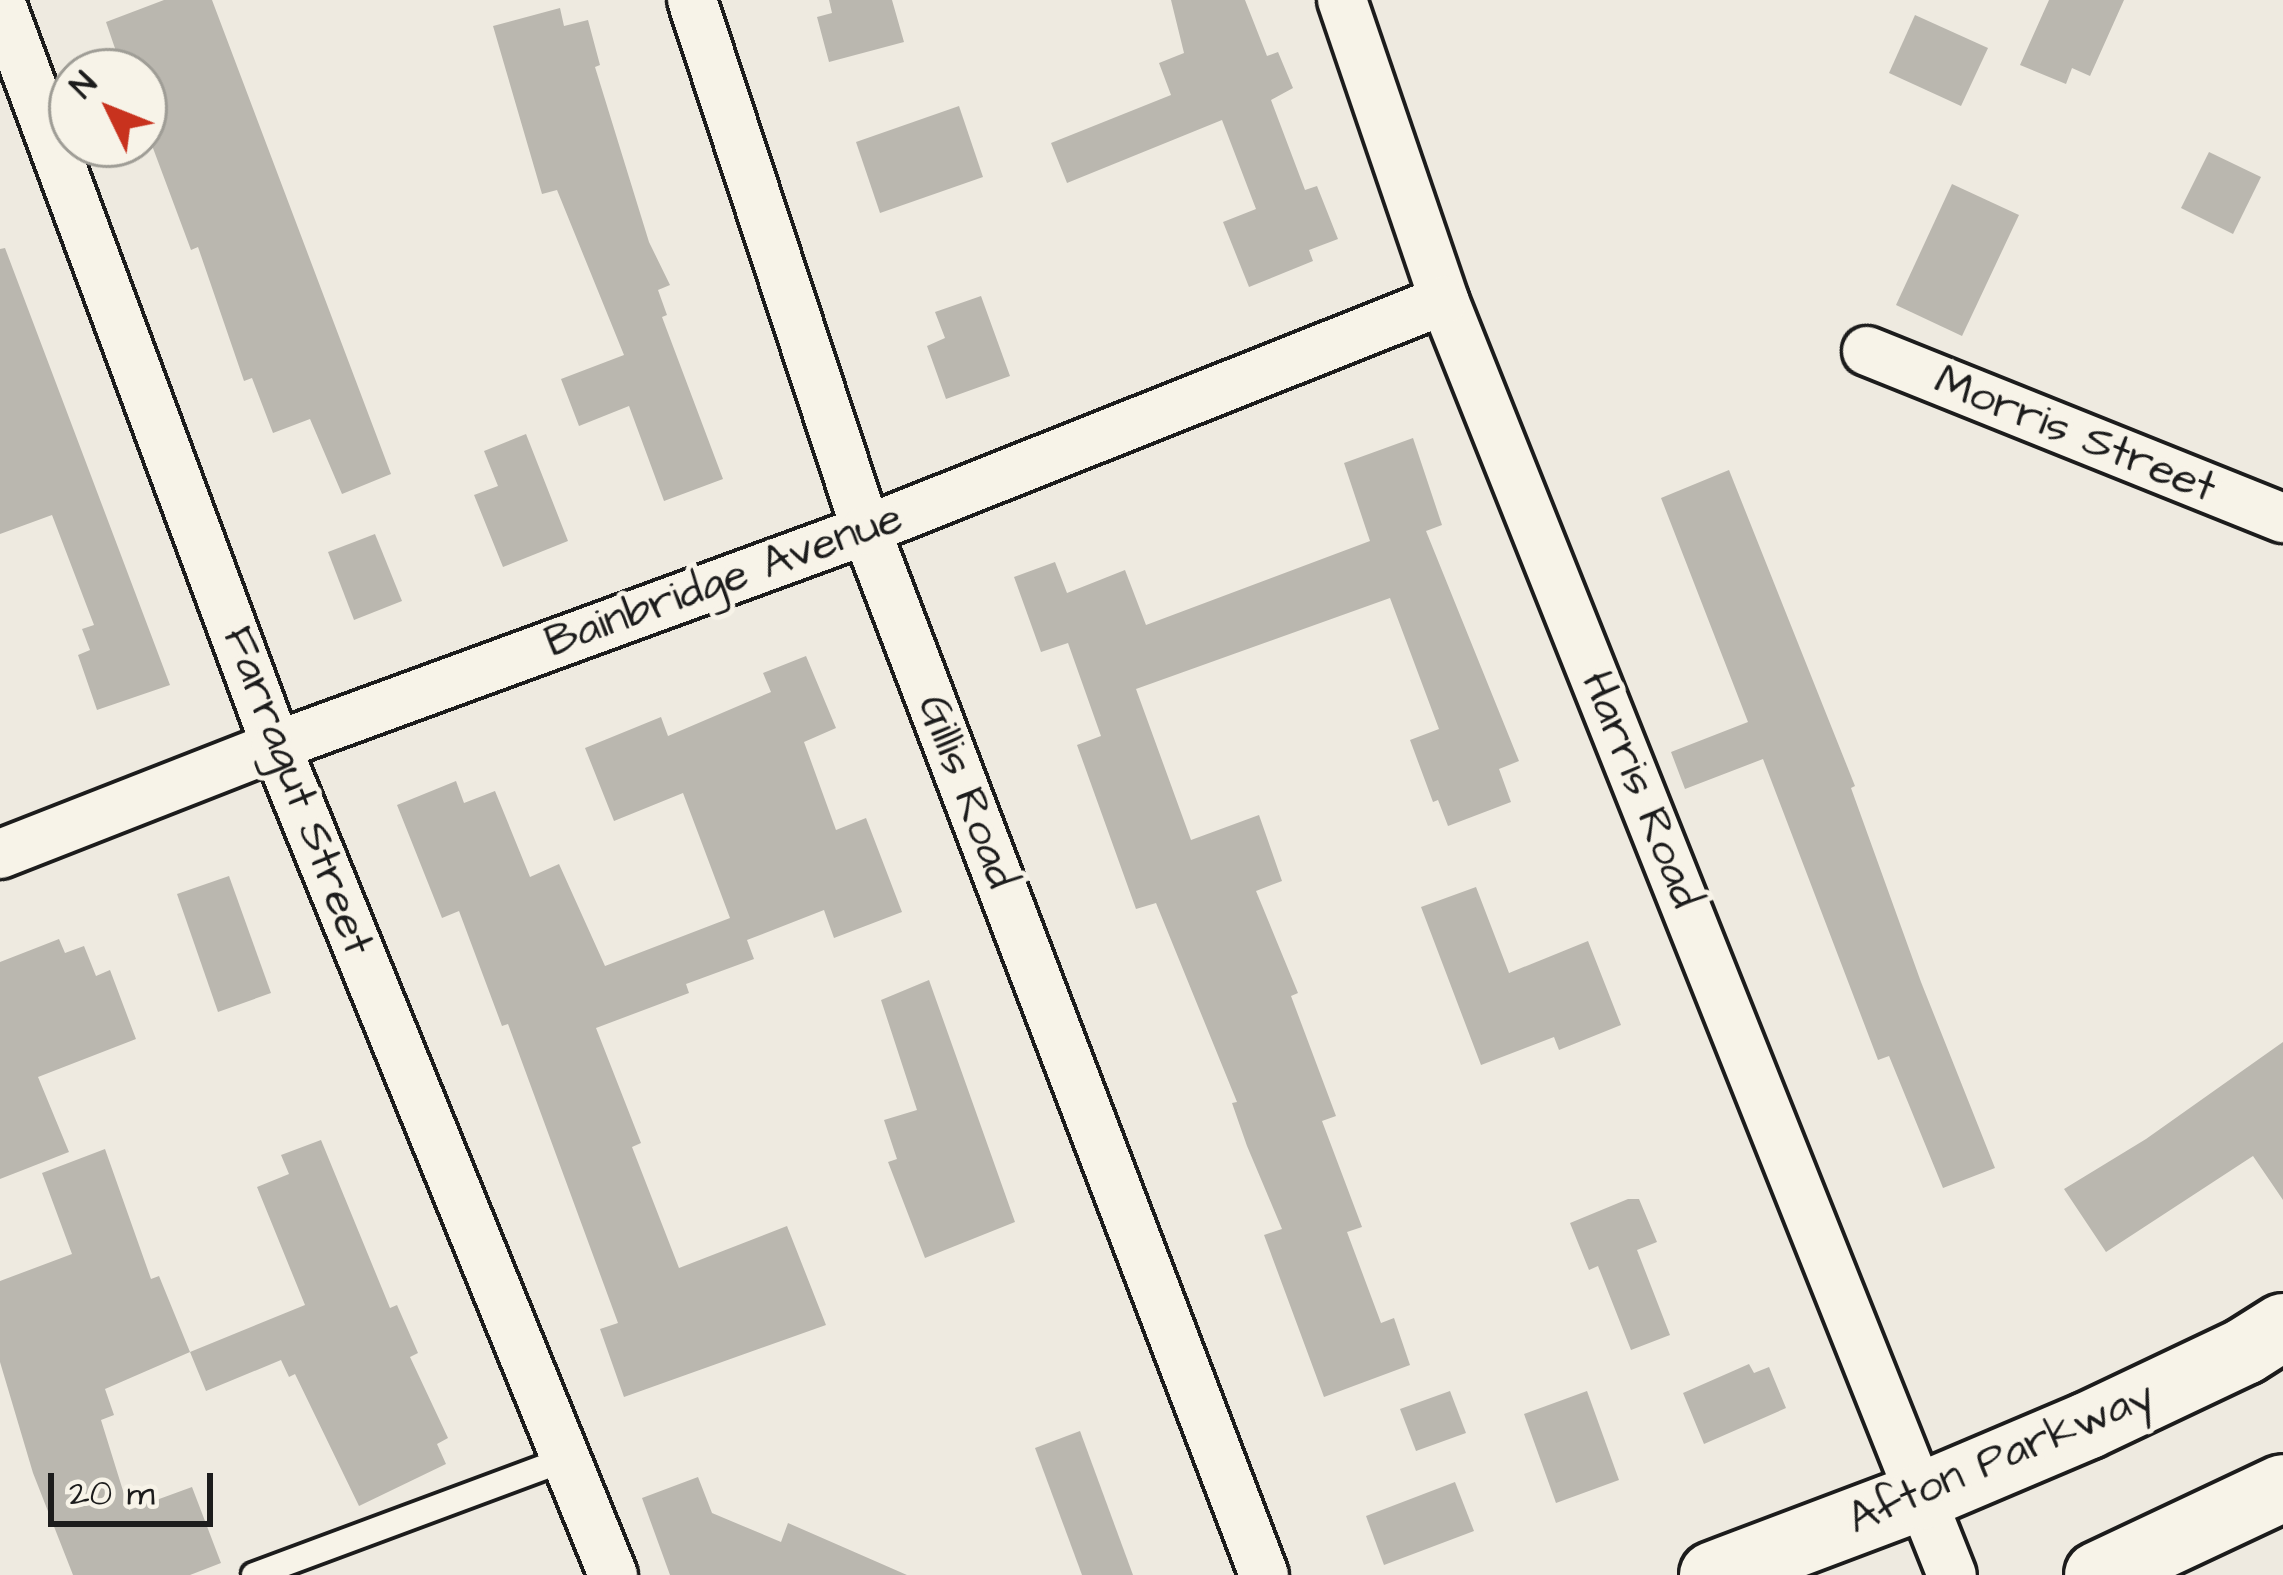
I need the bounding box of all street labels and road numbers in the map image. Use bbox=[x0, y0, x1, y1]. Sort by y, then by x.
street label: Morris Street bbox=[1927, 354, 2223, 516]
street label: Bainbridge Avenue bbox=[538, 491, 910, 671]
street label: Farragut Street bbox=[209, 619, 385, 963]
street label: Harris Road bbox=[1568, 664, 1712, 916]
street label: Gillis Road bbox=[904, 688, 1028, 896]
street label: Afton Parkway bbox=[1840, 1369, 2162, 1547]

